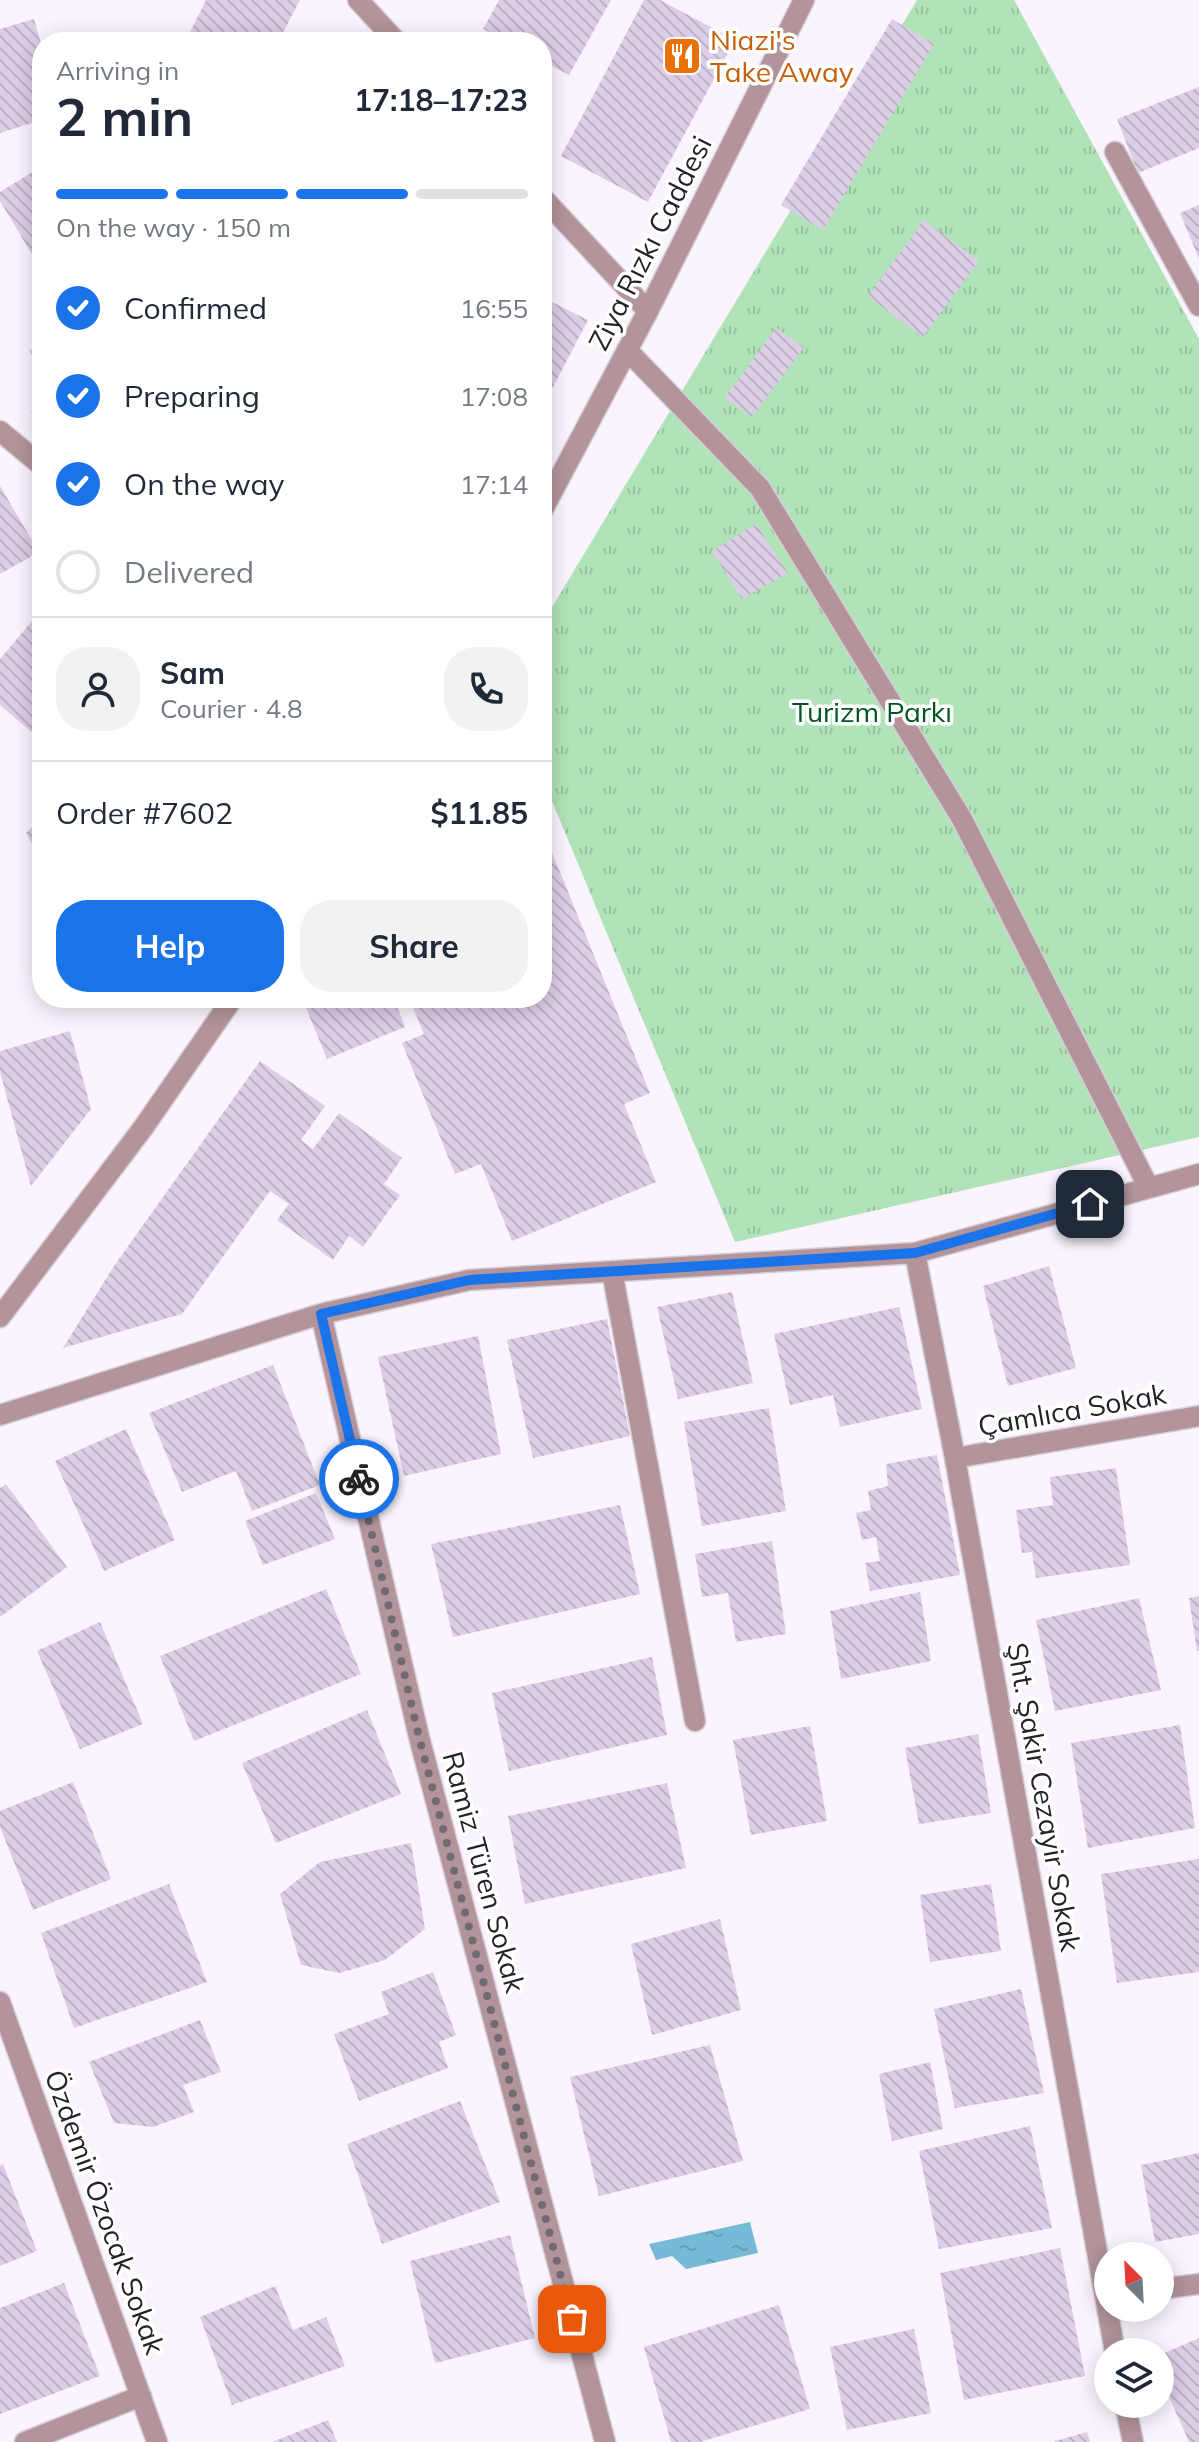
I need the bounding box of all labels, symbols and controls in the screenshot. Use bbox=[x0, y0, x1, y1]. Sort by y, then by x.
place label: Niazi's Take Away bbox=[710, 22, 854, 89]
restaurant icon: Niazi's Take Away bbox=[661, 35, 703, 77]
text: Arriving in bbox=[56, 54, 179, 87]
text: 17:18–17:23 bbox=[354, 81, 528, 119]
text: 2 min bbox=[56, 84, 193, 149]
street label: Ziya Rızkı Caddesi bbox=[580, 130, 719, 356]
text: On the way · 150 m bbox=[56, 211, 291, 244]
icon: check bbox=[56, 286, 100, 330]
text: Confirmed bbox=[124, 289, 267, 327]
text: 16:55 bbox=[460, 292, 528, 325]
icon: check bbox=[56, 374, 100, 418]
text: Preparing bbox=[124, 377, 260, 415]
text: 17:08 bbox=[460, 380, 528, 413]
icon: check bbox=[56, 462, 100, 506]
text: On the way bbox=[124, 465, 284, 503]
text: 17:14 bbox=[460, 468, 528, 501]
text: Delivered bbox=[124, 553, 254, 591]
button: person bbox=[56, 647, 140, 731]
button: phone bbox=[444, 647, 528, 731]
text: Sam bbox=[160, 654, 225, 692]
text: Courier · 4.8 bbox=[160, 692, 303, 725]
park label: Turizm Parkı bbox=[792, 694, 952, 729]
text: Order #7602 bbox=[56, 794, 233, 832]
text: $11.85 bbox=[431, 794, 528, 832]
button: Help bbox=[56, 900, 284, 992]
button: Share bbox=[300, 900, 528, 992]
pin bbox=[1056, 1170, 1124, 1238]
icon: home bbox=[1068, 1182, 1112, 1226]
street label: Çamlıca Sokak bbox=[975, 1376, 1169, 1443]
courier bbox=[319, 1439, 399, 1519]
icon: bike bbox=[337, 1457, 381, 1501]
street label: Şht. Şakir Cezayir Sokak bbox=[1000, 1640, 1089, 1955]
street label: Ramiz Türen Sokak bbox=[435, 1748, 534, 1997]
street label: Özdemir Özocak Sokak bbox=[38, 2065, 173, 2359]
north arrow bbox=[1094, 2242, 1174, 2322]
map controls bbox=[1094, 2242, 1174, 2418]
pin bbox=[538, 2285, 606, 2353]
icon: bag bbox=[550, 2297, 594, 2341]
button: layers bbox=[1094, 2338, 1174, 2418]

